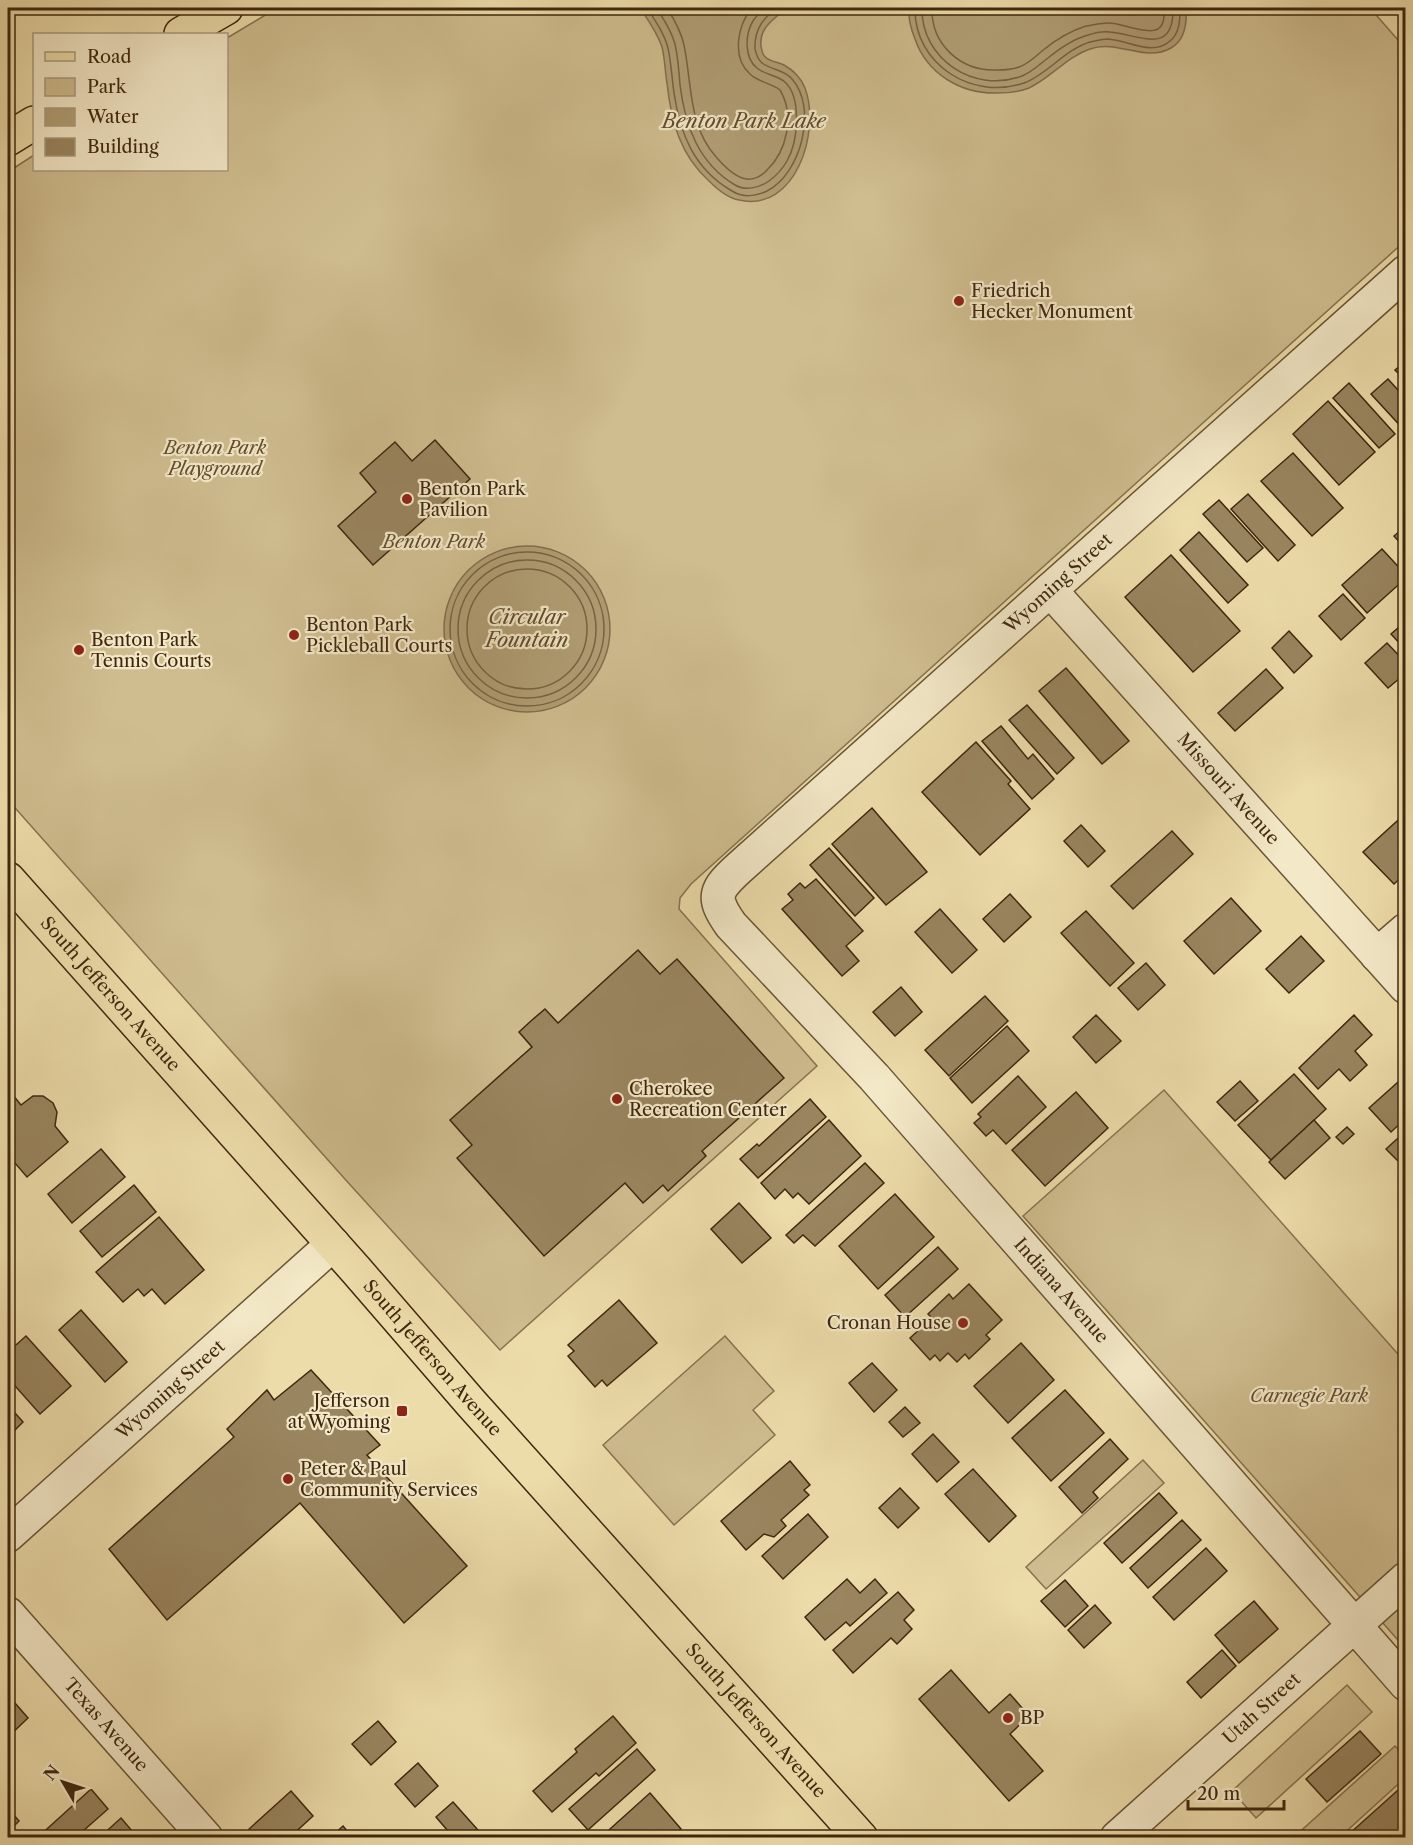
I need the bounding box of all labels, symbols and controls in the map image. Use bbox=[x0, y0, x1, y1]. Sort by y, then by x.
legend bbox=[33, 33, 228, 171]
text: Road bbox=[87, 46, 132, 68]
text: Park bbox=[87, 76, 128, 98]
text: Water bbox=[86, 106, 139, 128]
water label: Benton Park Lake bbox=[660, 109, 827, 133]
text: Building bbox=[87, 136, 159, 158]
place label: Friedrich Hecker Monument bbox=[971, 280, 1134, 323]
marker: Friedrich Hecker Monument bbox=[952, 294, 966, 308]
park label: Benton Park Playground bbox=[162, 437, 267, 480]
place label: Benton Park Pavilion bbox=[419, 478, 527, 521]
marker: Benton Park Pavilion bbox=[400, 492, 414, 506]
street label: Wyoming Street bbox=[999, 528, 1117, 638]
park label: Benton Park bbox=[381, 531, 486, 553]
water label: Circular Fountain bbox=[484, 605, 568, 652]
place label: Benton Park Pickleball Courts bbox=[306, 614, 452, 657]
marker: Benton Park Pickleball Courts bbox=[287, 628, 301, 642]
place label: Benton Park Tennis Courts bbox=[91, 629, 211, 672]
marker: Benton Park Tennis Courts bbox=[72, 643, 86, 657]
street label: Missouri Avenue bbox=[1172, 728, 1284, 849]
street label: South Jefferson Avenue bbox=[36, 912, 185, 1076]
place label: Cherokee Recreation Center bbox=[629, 1078, 787, 1121]
marker: Cherokee Recreation Center bbox=[610, 1092, 624, 1106]
street label: Indiana Avenue bbox=[1009, 1233, 1113, 1348]
street label: South Jefferson Avenue bbox=[359, 1275, 506, 1441]
place label: Cronan House bbox=[827, 1312, 951, 1334]
marker: Cronan House bbox=[956, 1316, 970, 1330]
street label: Wyoming Street bbox=[111, 1335, 230, 1445]
park label: Carnegie Park bbox=[1250, 1385, 1369, 1407]
place label: Jefferson at Wyoming bbox=[288, 1390, 391, 1433]
marker: Jefferson at Wyoming bbox=[395, 1404, 409, 1418]
place label: Peter & Paul Community Services bbox=[300, 1458, 478, 1501]
marker: Peter & Paul Community Services bbox=[281, 1472, 295, 1486]
street label: South Jefferson Avenue bbox=[681, 1639, 831, 1802]
street label: Utah Street bbox=[1218, 1668, 1305, 1749]
street label: Texas Avenue bbox=[59, 1674, 153, 1776]
place label: BP bbox=[1020, 1707, 1045, 1729]
marker: BP bbox=[1001, 1711, 1015, 1725]
north arrow bbox=[33, 1752, 93, 1812]
text: N bbox=[39, 1761, 64, 1784]
scale bar bbox=[1188, 1773, 1284, 1811]
text: 20 m bbox=[1197, 1783, 1241, 1805]

